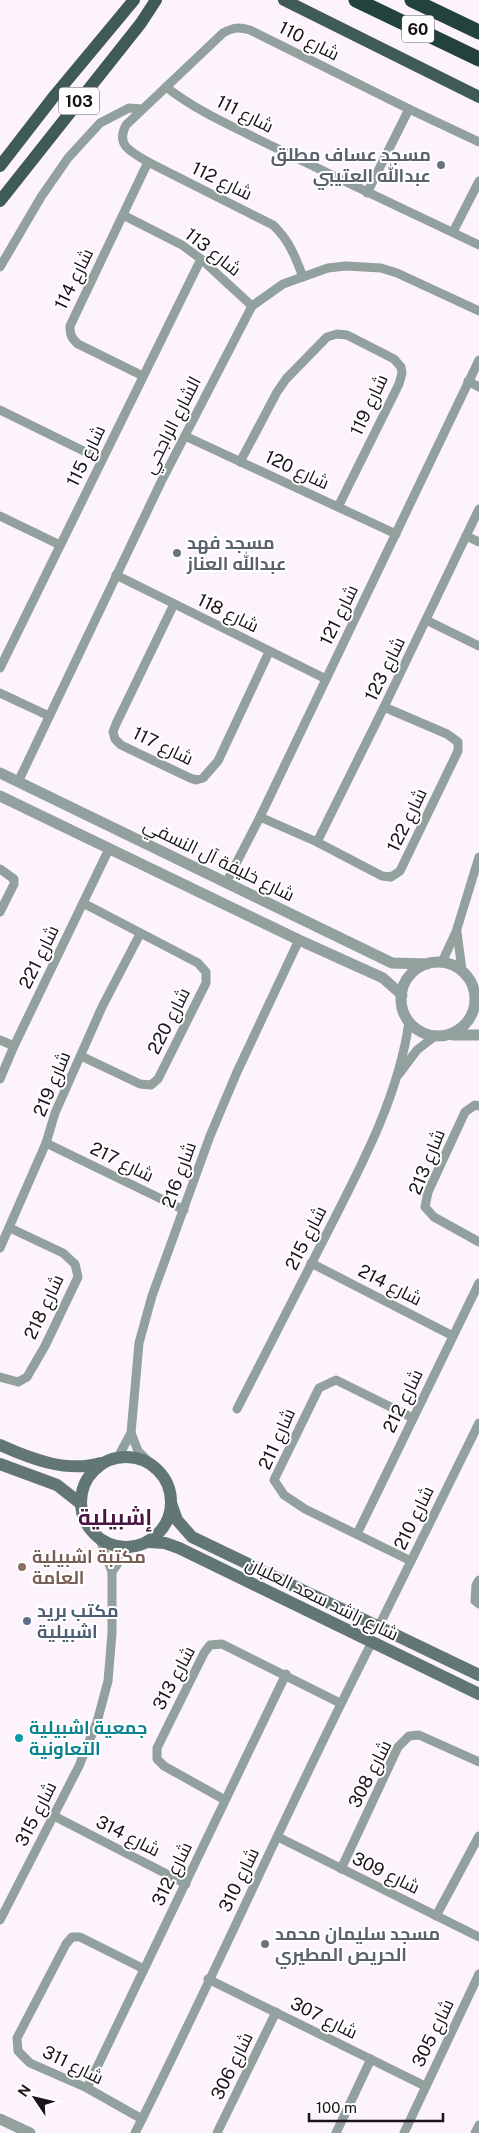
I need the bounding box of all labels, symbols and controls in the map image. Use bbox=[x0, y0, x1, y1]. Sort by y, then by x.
road number: 60 bbox=[402, 15, 434, 42]
street label: شارع 110 bbox=[275, 16, 343, 66]
road number: 103 bbox=[59, 88, 99, 114]
street label: شارع 111 bbox=[212, 90, 277, 139]
place label: مسجد عساف مطلق عبدالله العتيبي bbox=[271, 144, 431, 191]
street label: شارع 112 bbox=[188, 157, 256, 206]
marker: مسجد عساف مطلق عبدالله العتيبي bbox=[435, 159, 447, 171]
street label: شارع 113 bbox=[180, 223, 245, 282]
street label: 114 شارع bbox=[50, 245, 99, 314]
street label: شارع 119 bbox=[345, 371, 394, 440]
street label: الشارع الراجحي bbox=[138, 373, 209, 479]
street label: شارع 115 bbox=[62, 422, 111, 491]
street label: شارع 120 bbox=[261, 446, 333, 495]
place label: مسجد فهد عبدالله العناز bbox=[186, 532, 286, 575]
marker: مسجد فهد عبدالله العناز bbox=[171, 547, 183, 559]
street label: شارع 121 bbox=[315, 581, 364, 649]
street label: شارع 118 bbox=[193, 589, 262, 638]
street label: شارع 123 bbox=[360, 633, 411, 705]
street label: شارع 117 bbox=[129, 722, 197, 771]
street label: شارع 122 bbox=[382, 785, 433, 856]
street label: شارع خليفة آل النسفي bbox=[138, 814, 298, 909]
street label: شارع 221 bbox=[14, 922, 65, 993]
street label: شارع 220 bbox=[143, 984, 196, 1058]
street label: شارع 219 bbox=[28, 1048, 76, 1120]
street label: شارع 213 bbox=[404, 1126, 451, 1198]
street label: شارع 217 bbox=[86, 1137, 157, 1188]
street label: شارع 216 bbox=[157, 1139, 202, 1211]
street label: شارع 215 bbox=[281, 1202, 332, 1274]
street label: شارع 214 bbox=[354, 1260, 426, 1311]
street label: شارع 218 bbox=[19, 1271, 69, 1343]
street label: شارع 212 bbox=[378, 1366, 429, 1437]
street label: شارع 211 bbox=[254, 1405, 301, 1473]
street label: شارع 210 bbox=[389, 1482, 440, 1554]
district label: إشبيلية bbox=[78, 1504, 152, 1532]
place label: مكتبة اشبيلية العامة bbox=[32, 1546, 146, 1588]
street label: شارع راشد سعد العلبان bbox=[242, 1552, 402, 1646]
marker: مكتبة اشبيلية العامة bbox=[16, 1561, 28, 1573]
place label: مكتب بريد اشبيلية bbox=[37, 1600, 119, 1642]
marker: مكتب بريد اشبيلية bbox=[21, 1615, 33, 1627]
street label: شارع 313 bbox=[148, 1642, 201, 1714]
place label: جمعية اشبيلية التعاونية bbox=[29, 1717, 147, 1760]
marker: جمعية اشبيلية التعاونية bbox=[13, 1732, 25, 1744]
street label: شارع 308 bbox=[344, 1736, 397, 1812]
street label: شارع 315 bbox=[10, 1778, 62, 1850]
street label: شارع 314 bbox=[92, 1810, 164, 1862]
street label: شارع 312 bbox=[147, 1838, 198, 1910]
street label: شارع 310 bbox=[214, 1844, 265, 1916]
street label: شارع 309 bbox=[348, 1847, 423, 1900]
place label: مسجد سليمان محمد الحريص المطيري bbox=[275, 1923, 440, 1969]
marker: مسجد سليمان محمد الحريص المطيري bbox=[259, 1938, 271, 1950]
street label: شارع 307 bbox=[286, 1992, 361, 2045]
street label: شارع 305 bbox=[407, 1995, 460, 2071]
street label: شارع 306 bbox=[206, 2029, 259, 2104]
street label: شارع 311 bbox=[38, 2041, 107, 2090]
north arrow bbox=[10, 2073, 60, 2123]
text: N bbox=[15, 2081, 34, 2100]
scale bar bbox=[309, 2090, 443, 2122]
text: 100 m bbox=[316, 2099, 357, 2116]

